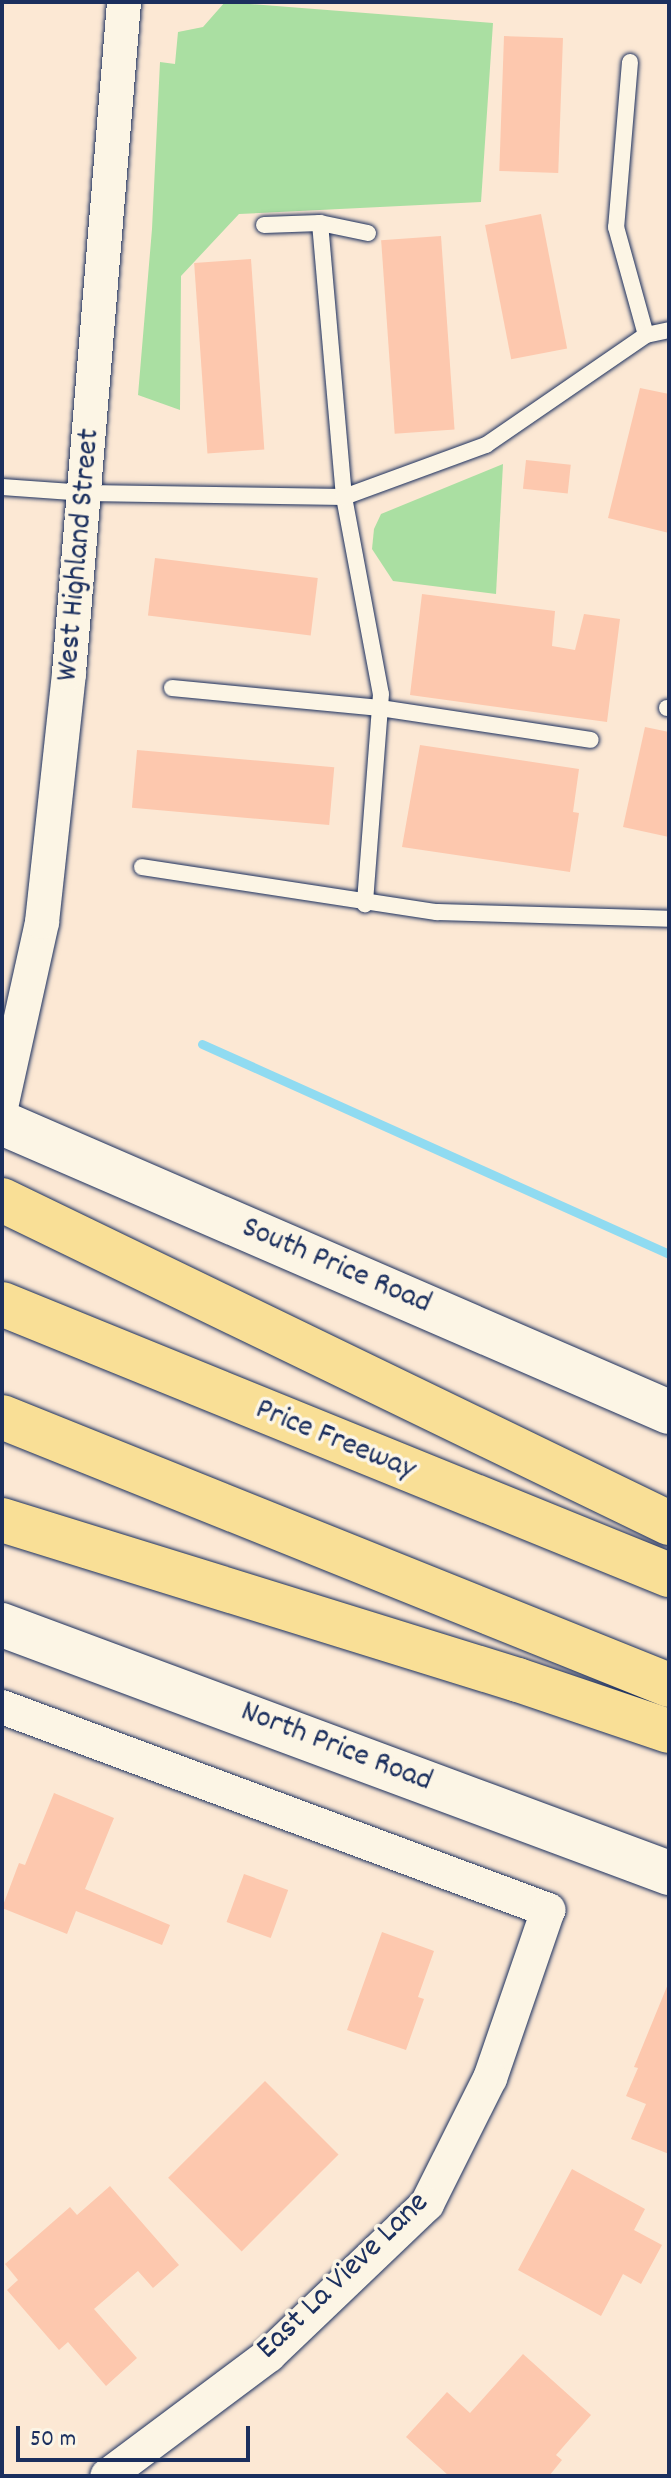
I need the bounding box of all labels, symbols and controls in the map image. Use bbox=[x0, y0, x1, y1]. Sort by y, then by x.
street label: West Highland Street bbox=[50, 427, 110, 683]
street label: South Price Road bbox=[235, 1210, 437, 1324]
street label: Price Freeway bbox=[249, 1391, 421, 1491]
street label: North Price Road bbox=[235, 1694, 437, 1802]
street label: East La Vieve Lane bbox=[250, 2185, 438, 2369]
scale bar bbox=[20, 2410, 254, 2460]
text: 50 m bbox=[30, 2423, 76, 2457]

